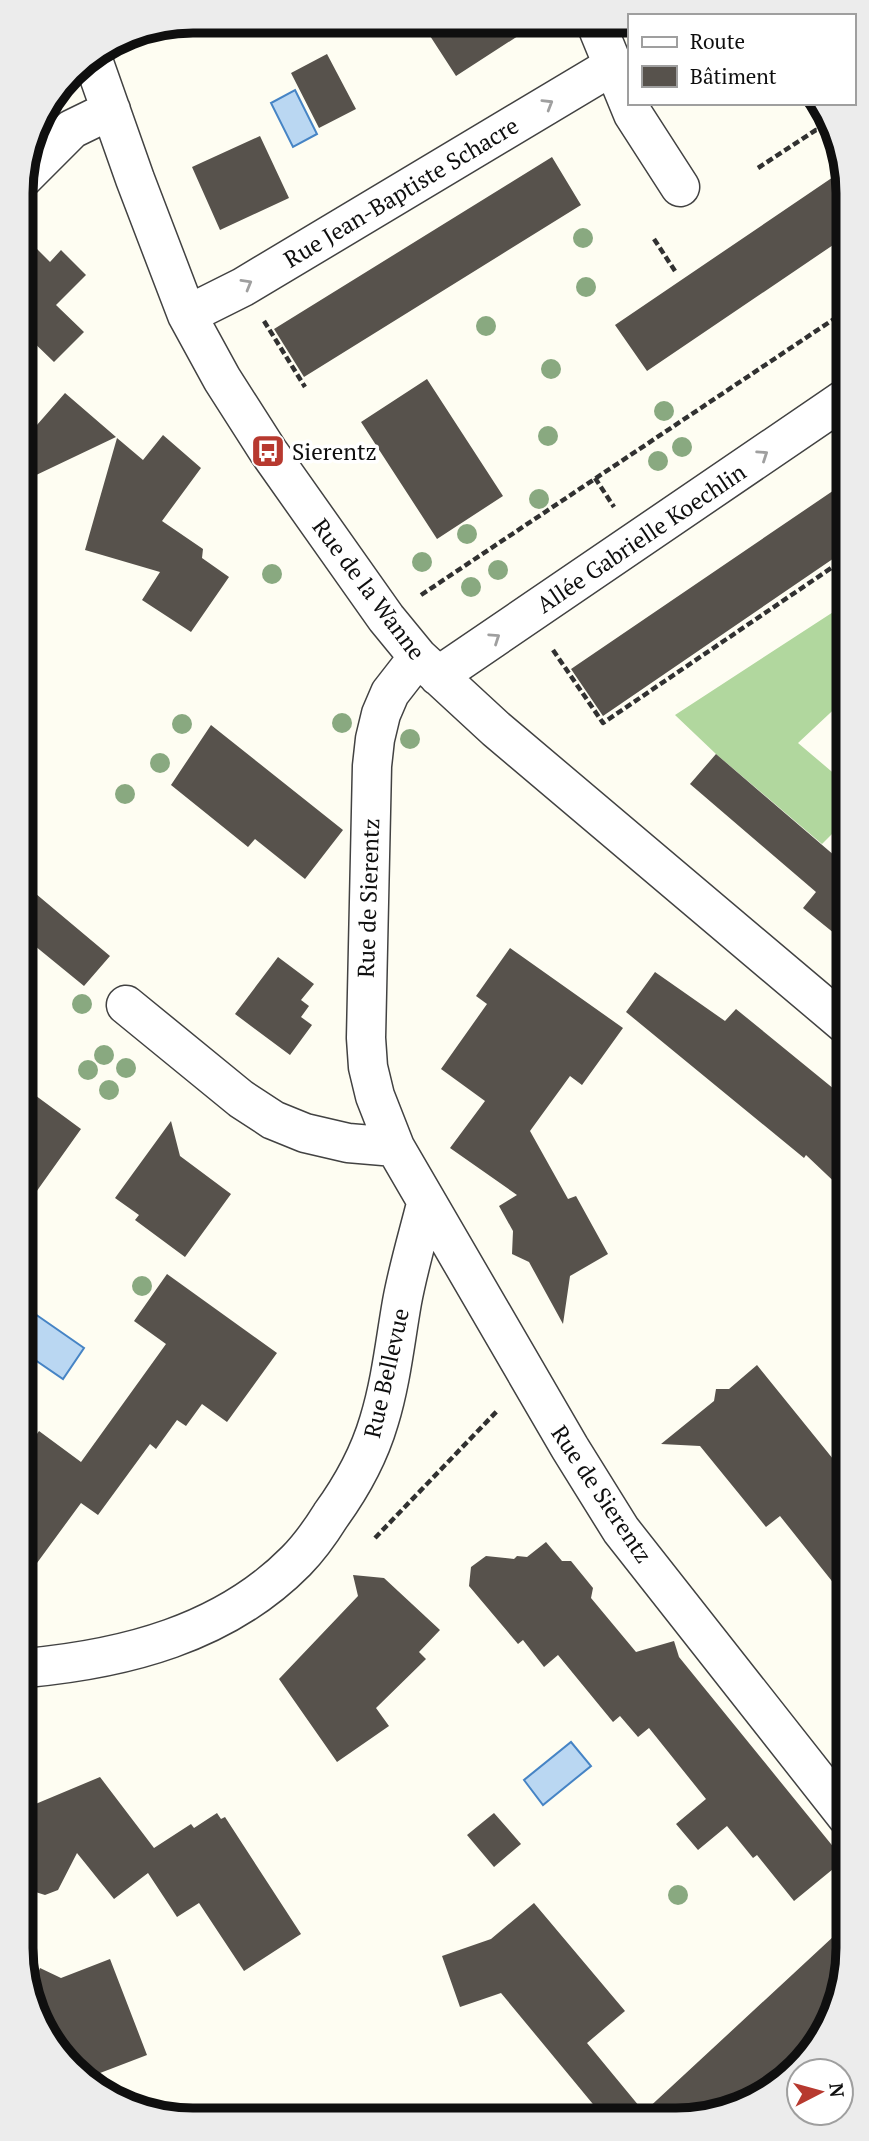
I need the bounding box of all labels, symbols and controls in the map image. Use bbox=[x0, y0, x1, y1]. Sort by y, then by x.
legend bbox=[628, 14, 855, 105]
text: Route bbox=[690, 27, 745, 55]
text: Bâtiment bbox=[690, 62, 777, 90]
one-way arrow bbox=[540, 100, 553, 113]
street label: Rue Jean-Baptiste Schacre bbox=[278, 110, 524, 274]
one-way arrow bbox=[240, 279, 253, 292]
bus stop icon: Sierentz bbox=[249, 432, 287, 470]
place label: Sierentz bbox=[292, 436, 377, 467]
one-way arrow bbox=[755, 450, 768, 463]
street label: Allée Gabrielle Koechlin bbox=[530, 456, 752, 620]
street label: Rue de la Wanne bbox=[306, 512, 432, 666]
one-way arrow bbox=[487, 633, 500, 646]
street label: Rue de Sierentz bbox=[350, 818, 386, 978]
street label: Rue Bellevue bbox=[356, 1305, 416, 1441]
street label: Rue de Sierentz bbox=[545, 1419, 659, 1569]
north arrow bbox=[785, 2057, 855, 2127]
text: N bbox=[824, 2082, 851, 2099]

